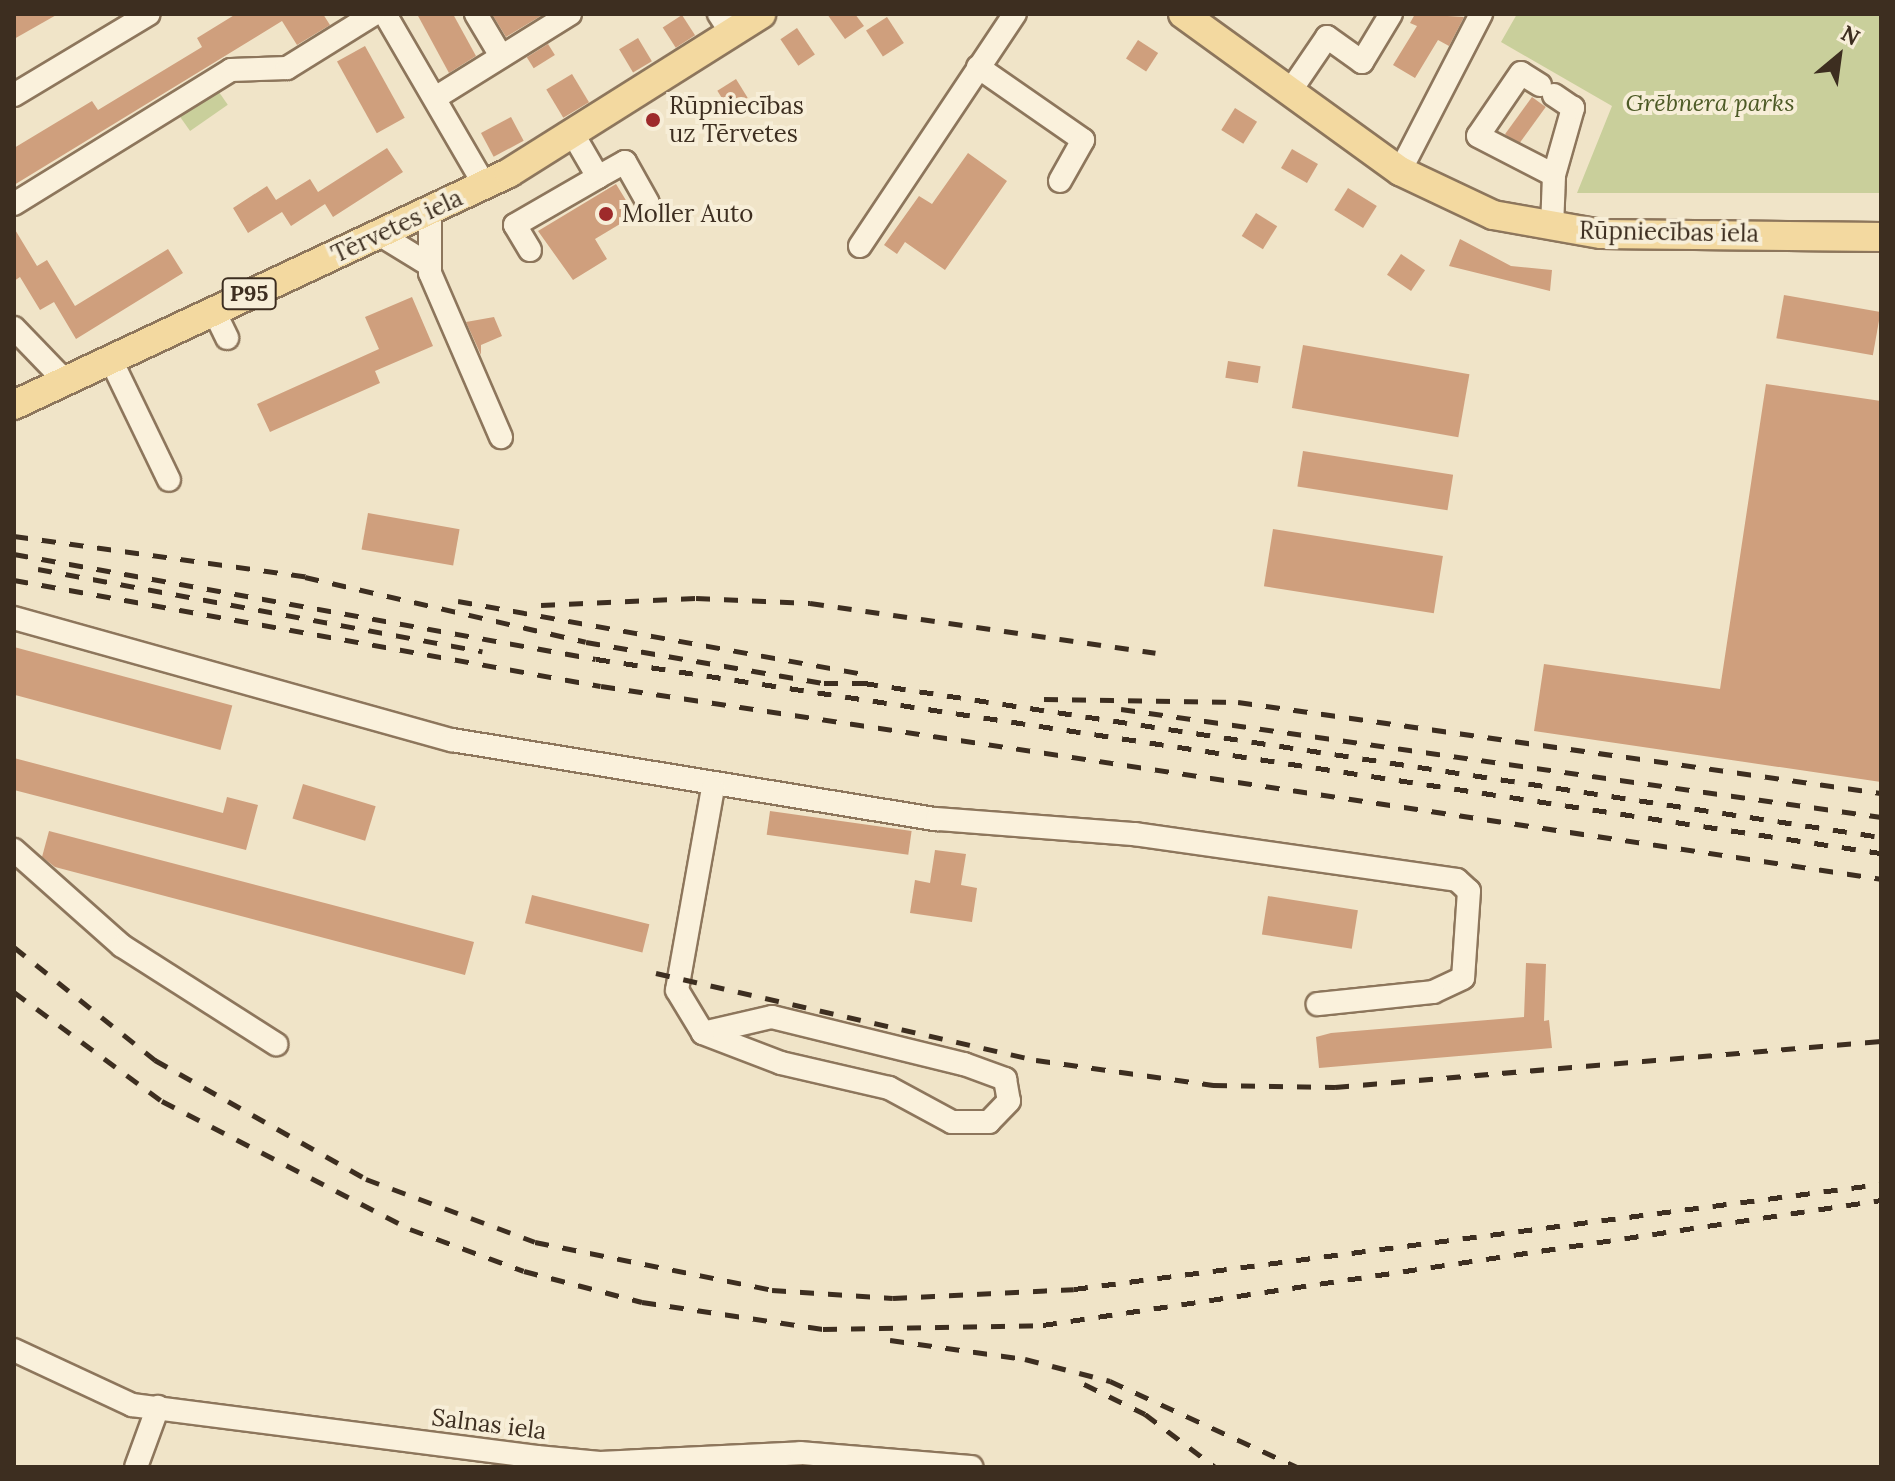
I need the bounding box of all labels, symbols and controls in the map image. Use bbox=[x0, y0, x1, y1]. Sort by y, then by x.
north arrow bbox=[1799, 16, 1879, 96]
text: N bbox=[1836, 19, 1865, 51]
park label: Grēbnera parks bbox=[1625, 89, 1795, 117]
place label: Rūpniecības uz Tērvetes bbox=[669, 92, 804, 148]
marker: Rūpniecības uz Tērvetes bbox=[644, 111, 662, 129]
street label: Tērvetes iela bbox=[327, 183, 467, 269]
place label: Moller Auto bbox=[622, 200, 753, 228]
marker: Moller Auto bbox=[597, 205, 615, 223]
street label: Rūpniecības iela bbox=[1579, 216, 1759, 248]
road number: P95 bbox=[221, 276, 277, 312]
street label: Salnas iela bbox=[430, 1403, 548, 1445]

